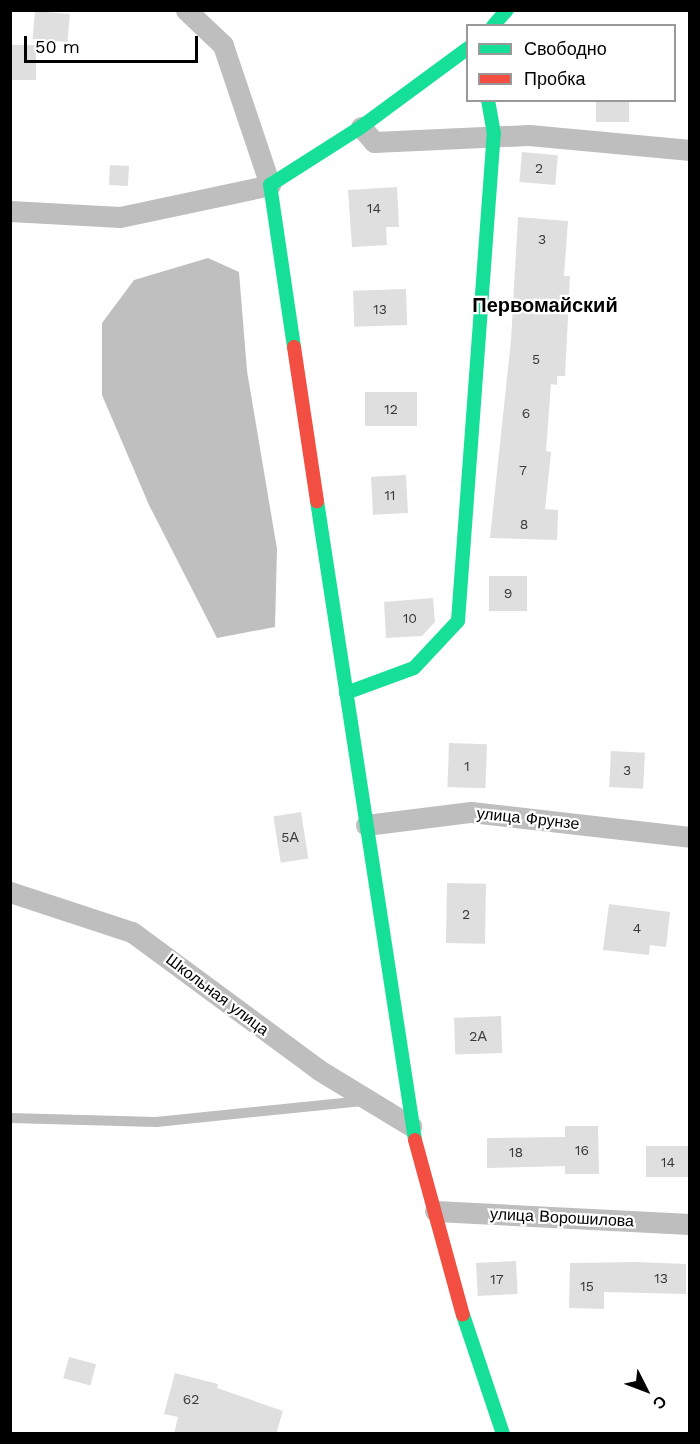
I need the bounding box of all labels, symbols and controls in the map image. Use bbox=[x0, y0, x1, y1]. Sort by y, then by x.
scale bar bbox=[27, 24, 201, 62]
legend bbox=[466, 24, 676, 102]
text: 50 m bbox=[35, 36, 80, 57]
text: Свободно bbox=[524, 38, 607, 59]
text: Пробка bbox=[524, 68, 586, 89]
house number: 2 bbox=[535, 160, 543, 176]
house number: 14 bbox=[367, 200, 381, 216]
house number: 3 bbox=[538, 231, 546, 247]
district label: Первомайский bbox=[472, 293, 618, 317]
house number: 13 bbox=[373, 301, 387, 317]
house number: 5 bbox=[532, 351, 540, 367]
house number: 12 bbox=[384, 401, 398, 417]
house number: 6 bbox=[522, 405, 530, 421]
house number: 7 bbox=[519, 462, 527, 478]
house number: 11 bbox=[385, 487, 395, 503]
house number: 8 bbox=[520, 516, 528, 532]
house number: 9 bbox=[504, 585, 512, 601]
house number: 10 bbox=[403, 610, 417, 626]
house number: 1 bbox=[464, 758, 470, 774]
house number: 3 bbox=[623, 762, 631, 778]
street label: улица Фрунзе bbox=[476, 804, 580, 834]
house number: 5А bbox=[281, 829, 299, 845]
house number: 2 bbox=[462, 906, 470, 922]
house number: 4 bbox=[633, 920, 641, 936]
street label: Школьная улица bbox=[162, 950, 272, 1040]
house number: 2А bbox=[469, 1028, 487, 1044]
house number: 16 bbox=[575, 1142, 589, 1158]
house number: 18 bbox=[509, 1144, 523, 1160]
house number: 14 bbox=[661, 1154, 675, 1170]
street label: улица Ворошилова bbox=[489, 1205, 635, 1231]
house number: 13 bbox=[654, 1270, 668, 1286]
house number: 17 bbox=[490, 1271, 504, 1287]
house number: 15 bbox=[580, 1278, 594, 1294]
north arrow bbox=[616, 1360, 676, 1420]
house number: 62 bbox=[183, 1391, 199, 1407]
text: С bbox=[649, 1392, 671, 1413]

